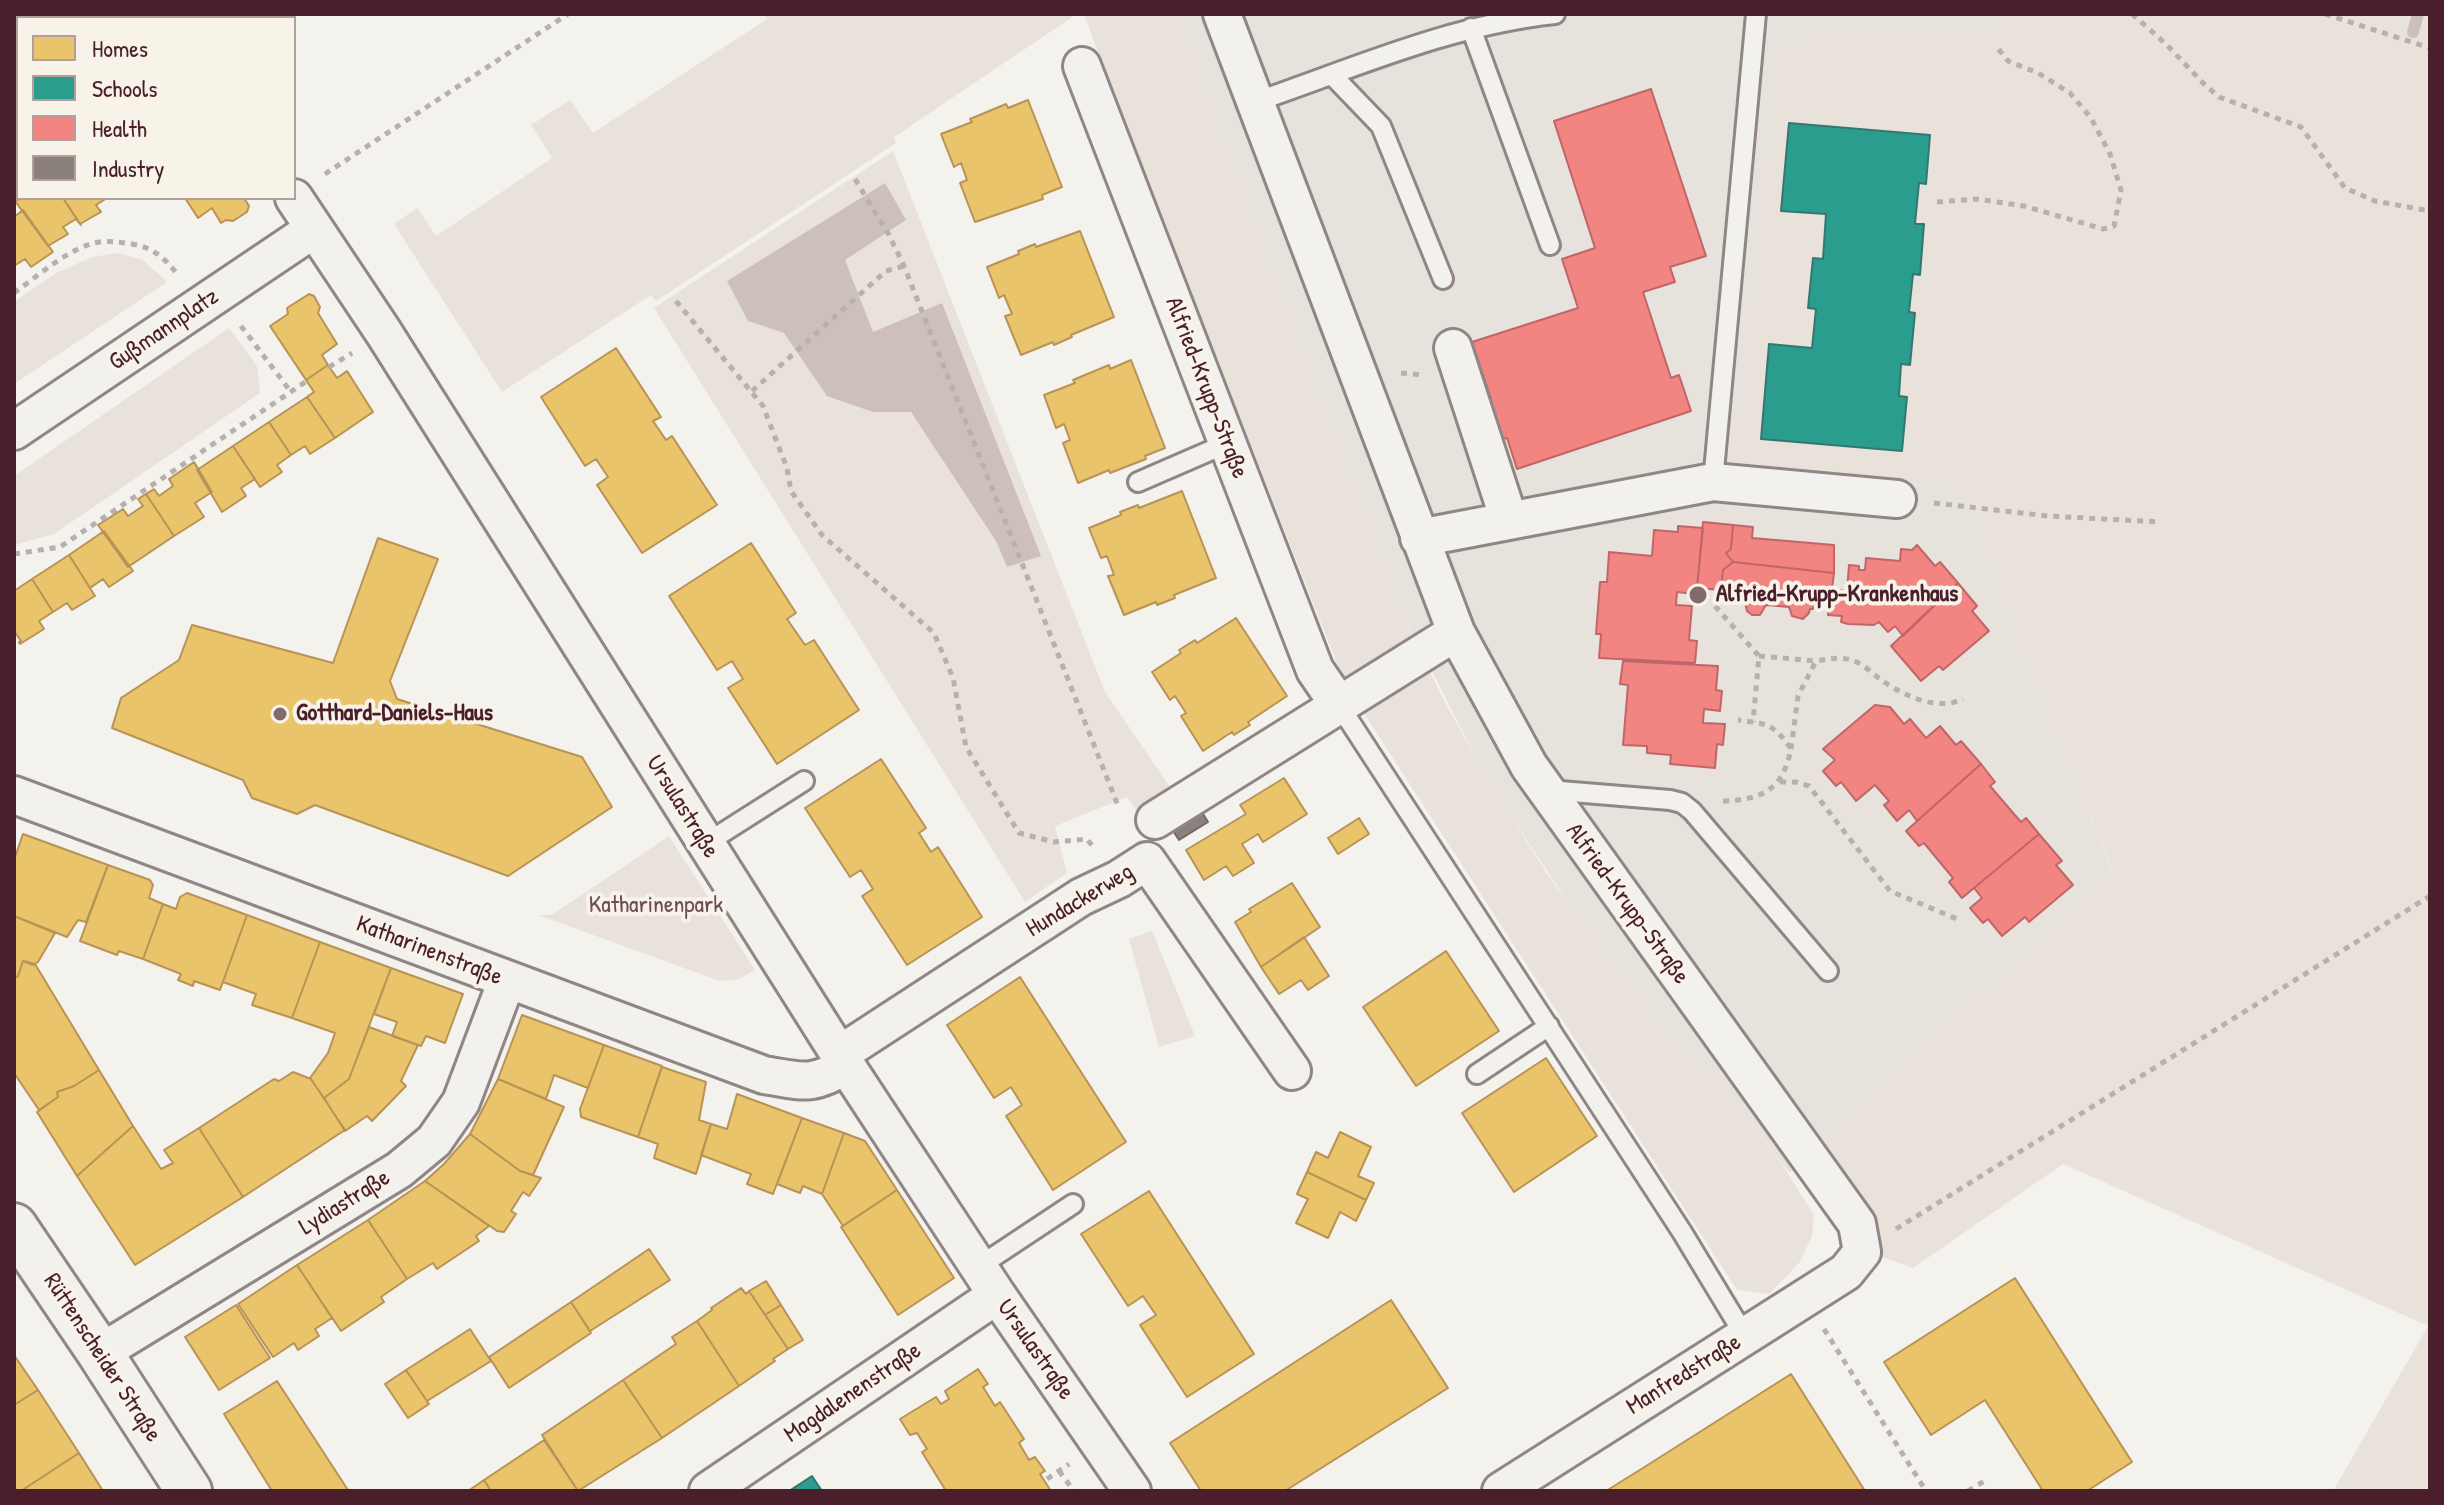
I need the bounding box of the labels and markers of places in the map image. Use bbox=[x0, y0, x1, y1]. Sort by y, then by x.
place label: Alfried-Krupp-Krankenhaus bbox=[1716, 581, 1958, 609]
marker: Alfried-Krupp-Krankenhaus bbox=[1687, 584, 1709, 606]
place label: Gotthard-Daniels-Haus bbox=[296, 700, 493, 728]
marker: Gotthard-Daniels-Haus bbox=[271, 705, 289, 723]

